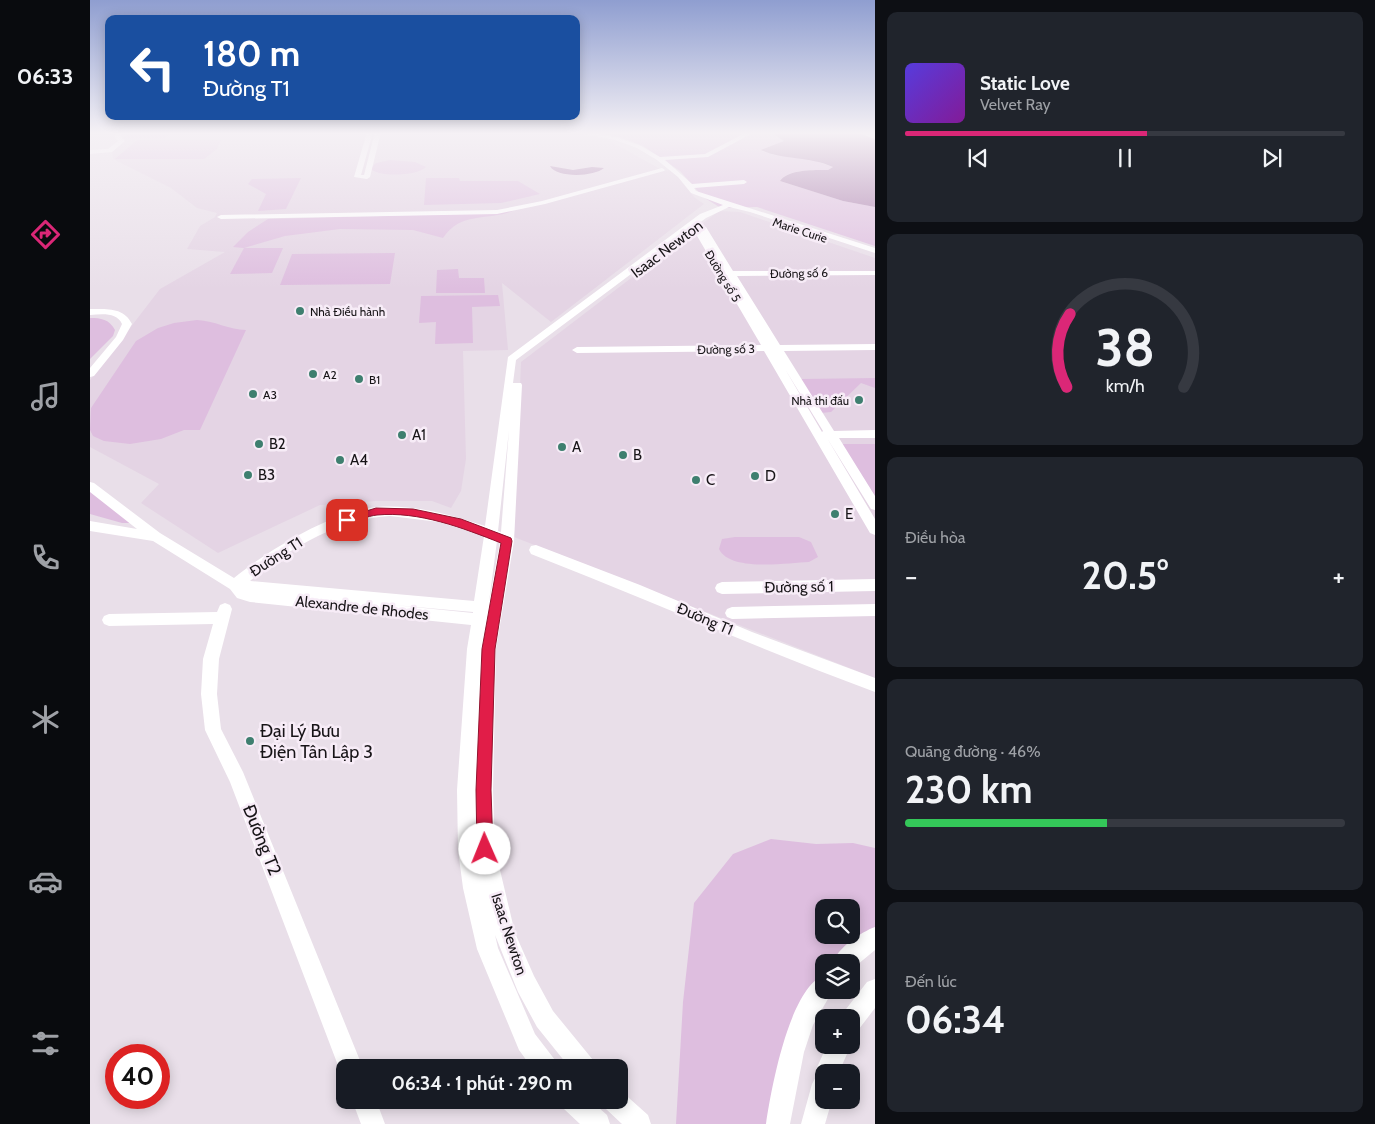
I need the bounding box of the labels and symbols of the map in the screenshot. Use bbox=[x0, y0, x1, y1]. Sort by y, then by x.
street label: Marie Curie bbox=[771, 214, 829, 246]
street label: Isaac Newton bbox=[628, 216, 706, 282]
street label: Đường số 5 bbox=[702, 247, 744, 305]
street label: Đường số 6 bbox=[770, 265, 828, 281]
place label: Nhà Điều hành bbox=[310, 304, 385, 319]
marker: Nhà Điều hành bbox=[294, 305, 306, 317]
street label: Đường số 3 bbox=[697, 341, 755, 357]
place label: A2 bbox=[323, 367, 337, 382]
marker: A2 bbox=[307, 368, 319, 380]
place label: B1 bbox=[369, 372, 380, 387]
marker: B1 bbox=[353, 373, 365, 385]
place label: A3 bbox=[263, 387, 277, 402]
marker: A3 bbox=[247, 388, 259, 400]
place label: Nhà thi đấu bbox=[791, 393, 849, 408]
marker: Nhà thi đấu bbox=[853, 394, 865, 406]
place label: A1 bbox=[412, 426, 426, 444]
marker: A1 bbox=[396, 429, 408, 441]
place label: B2 bbox=[269, 435, 286, 453]
marker: B2 bbox=[253, 438, 265, 450]
place label: A bbox=[572, 438, 582, 456]
marker: A bbox=[556, 441, 568, 453]
place label: B bbox=[633, 446, 642, 464]
marker: B bbox=[617, 449, 629, 461]
place label: A4 bbox=[350, 451, 368, 469]
marker: A4 bbox=[334, 454, 346, 466]
place label: B3 bbox=[258, 466, 275, 484]
place label: D bbox=[765, 467, 776, 485]
marker: B3 bbox=[242, 469, 254, 481]
marker: D bbox=[749, 470, 761, 482]
place label: C bbox=[706, 471, 715, 489]
marker: C bbox=[690, 474, 702, 486]
pin bbox=[326, 499, 368, 541]
place label: E bbox=[845, 505, 853, 523]
marker: E bbox=[829, 508, 841, 520]
street label: Đường T1 bbox=[246, 533, 306, 581]
street label: Đường số 1 bbox=[764, 577, 834, 597]
street label: Alexandre de Rhodes bbox=[295, 592, 429, 624]
street label: Đường T1 bbox=[674, 599, 736, 639]
place label: Đại Lý Bưu Điện Tân Lập 3 bbox=[260, 720, 373, 763]
marker: Đại Lý Bưu Điện Tân Lập 3 bbox=[244, 735, 256, 747]
street label: Đường T2 bbox=[238, 801, 286, 879]
position arrow bbox=[458, 822, 510, 874]
street label: Isaac Newton bbox=[487, 891, 531, 977]
speed limit sign: 40 bbox=[105, 1044, 170, 1109]

